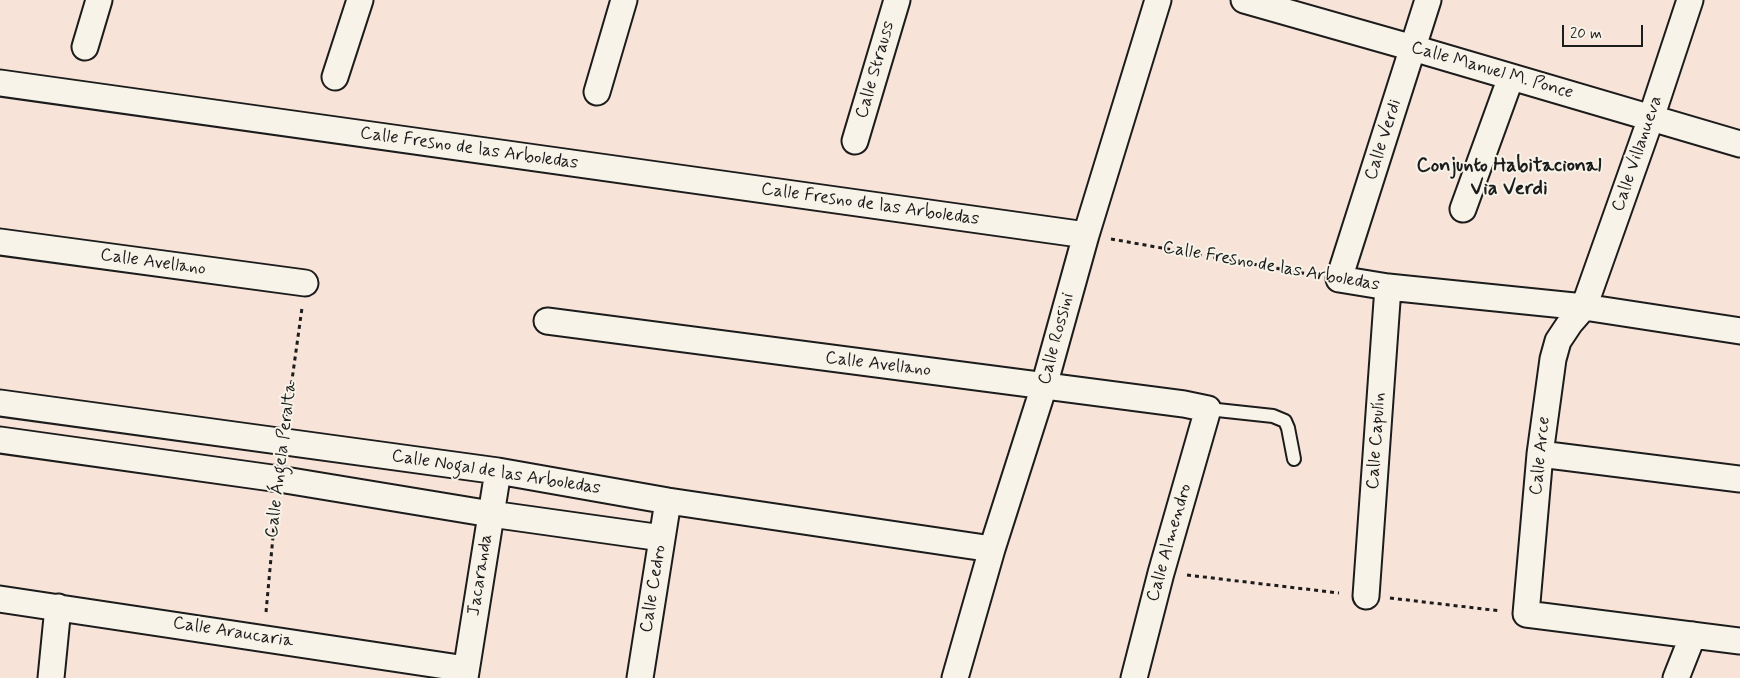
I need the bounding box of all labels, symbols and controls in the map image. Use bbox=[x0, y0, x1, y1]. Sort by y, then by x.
scale bar bbox=[1565, 15, 1646, 47]
street label: Calle Strauss bbox=[852, 19, 900, 121]
text: 20 m bbox=[1570, 24, 1602, 44]
street label: Calle Manuel M. Ponce bbox=[1408, 37, 1576, 105]
street label: Calle Villanueva bbox=[1608, 93, 1668, 215]
street label: Calle Verdi bbox=[1361, 97, 1407, 183]
street label: Calle Fresno de las Arboledas bbox=[359, 123, 579, 175]
district label: Conjunto Habitacional Via Verdi bbox=[1417, 155, 1601, 202]
street label: Calle Fresno de las Arboledas bbox=[760, 179, 980, 231]
street label: Calle Fresno de las Arboledas bbox=[1161, 237, 1381, 297]
street label: Calle Avellano bbox=[99, 245, 207, 281]
street label: Calle Rossini bbox=[1034, 291, 1080, 387]
street label: Calle Avellano bbox=[824, 348, 932, 382]
street label: Calle Ángela Peralta bbox=[262, 381, 302, 539]
street label: Calle Capulín bbox=[1363, 392, 1391, 490]
street label: Calle Arce bbox=[1526, 415, 1556, 497]
street label: Calle Nogal de las Arboledas bbox=[390, 446, 602, 500]
street label: Calle Almendro bbox=[1143, 481, 1197, 605]
street label: Jacaranda bbox=[464, 532, 498, 618]
street label: Calle Cedro bbox=[636, 544, 672, 634]
street label: Calle Araucaria bbox=[171, 613, 295, 653]

